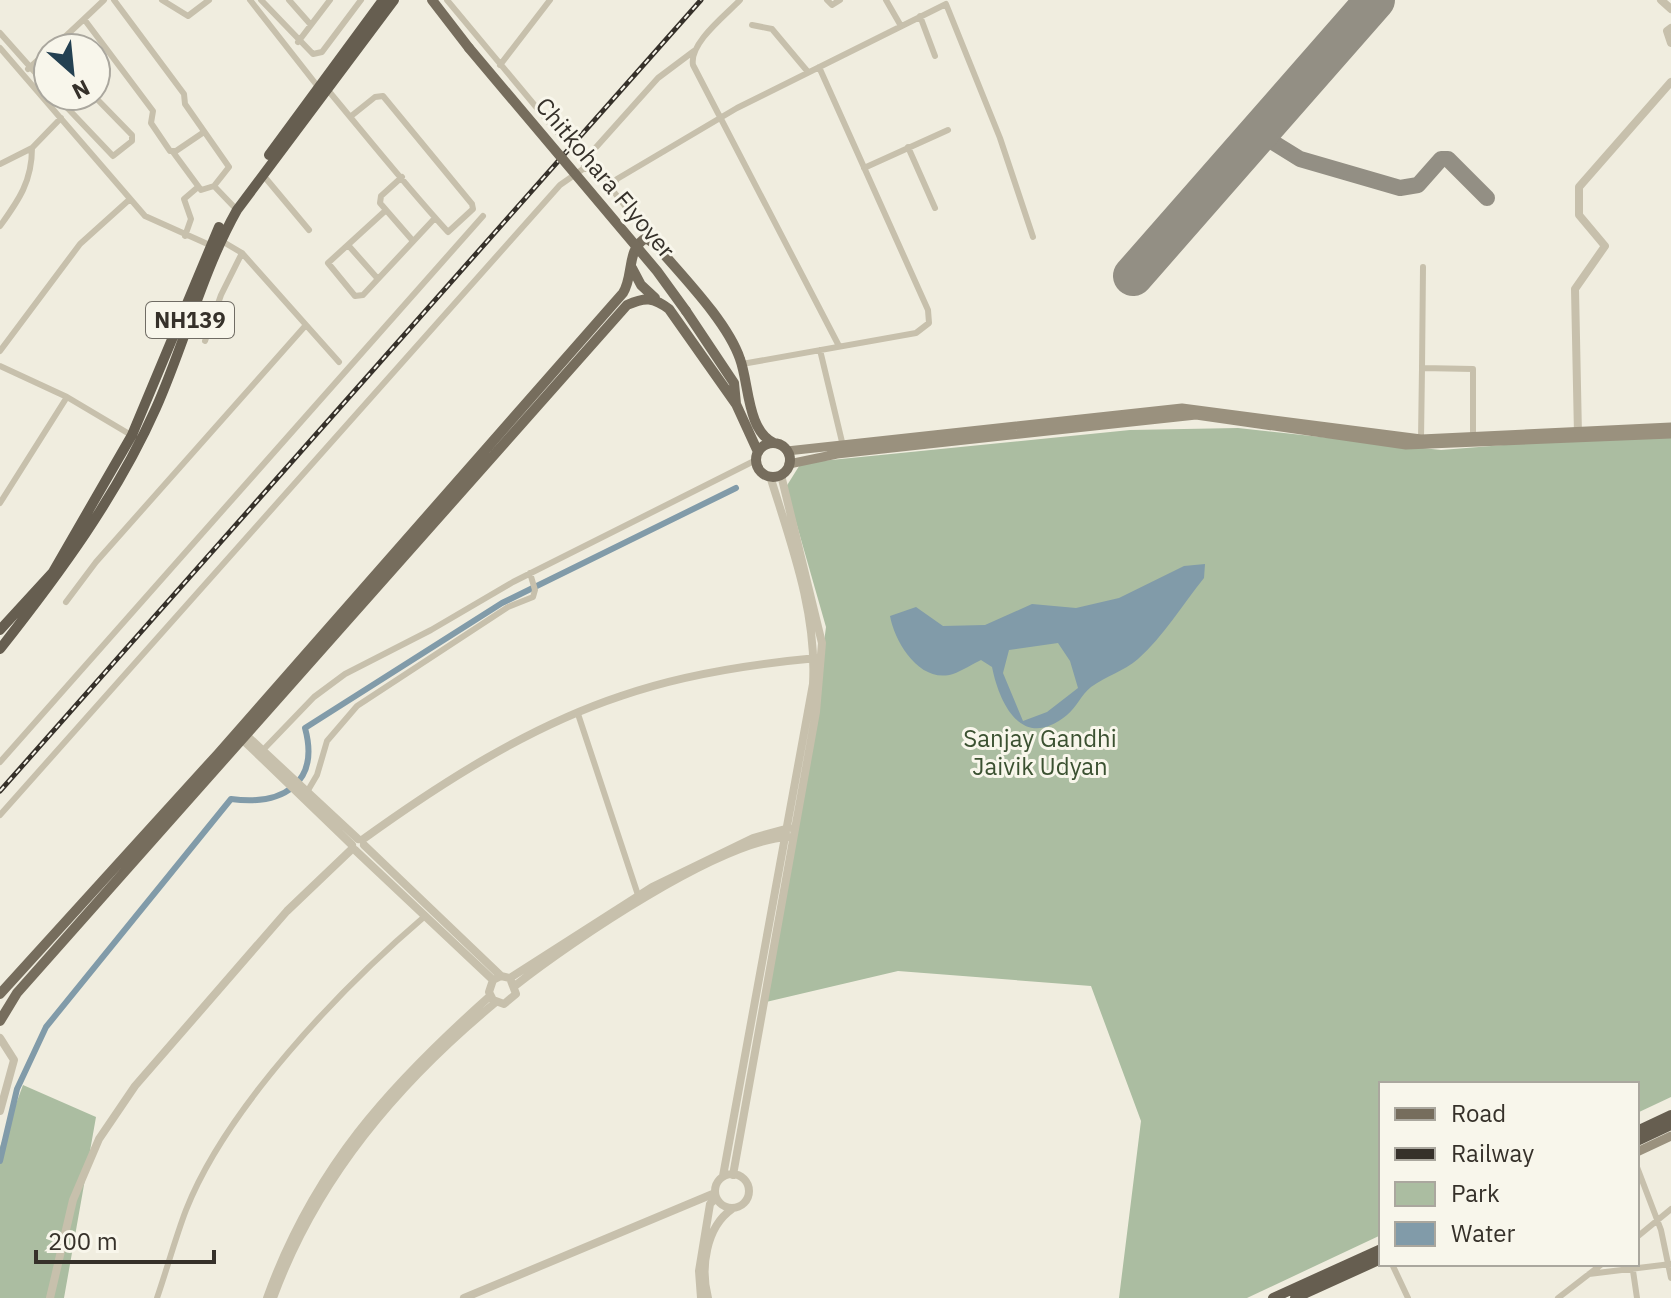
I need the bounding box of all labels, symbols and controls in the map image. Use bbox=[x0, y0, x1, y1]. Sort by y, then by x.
north arrow bbox=[32, 32, 112, 112]
text: N bbox=[68, 74, 95, 107]
street label: Chitkohara Flyover bbox=[529, 90, 683, 265]
road number: NH139 bbox=[146, 302, 234, 338]
park label: Sanjay Gandhi Jaivik Udyan bbox=[963, 722, 1117, 782]
legend bbox=[1379, 1082, 1639, 1266]
text: Road bbox=[1451, 1097, 1506, 1129]
text: Railway bbox=[1451, 1137, 1534, 1169]
text: Park bbox=[1451, 1177, 1500, 1209]
scale bar bbox=[36, 1214, 214, 1264]
text: Water bbox=[1451, 1217, 1515, 1249]
text: 200 m bbox=[48, 1225, 118, 1257]

